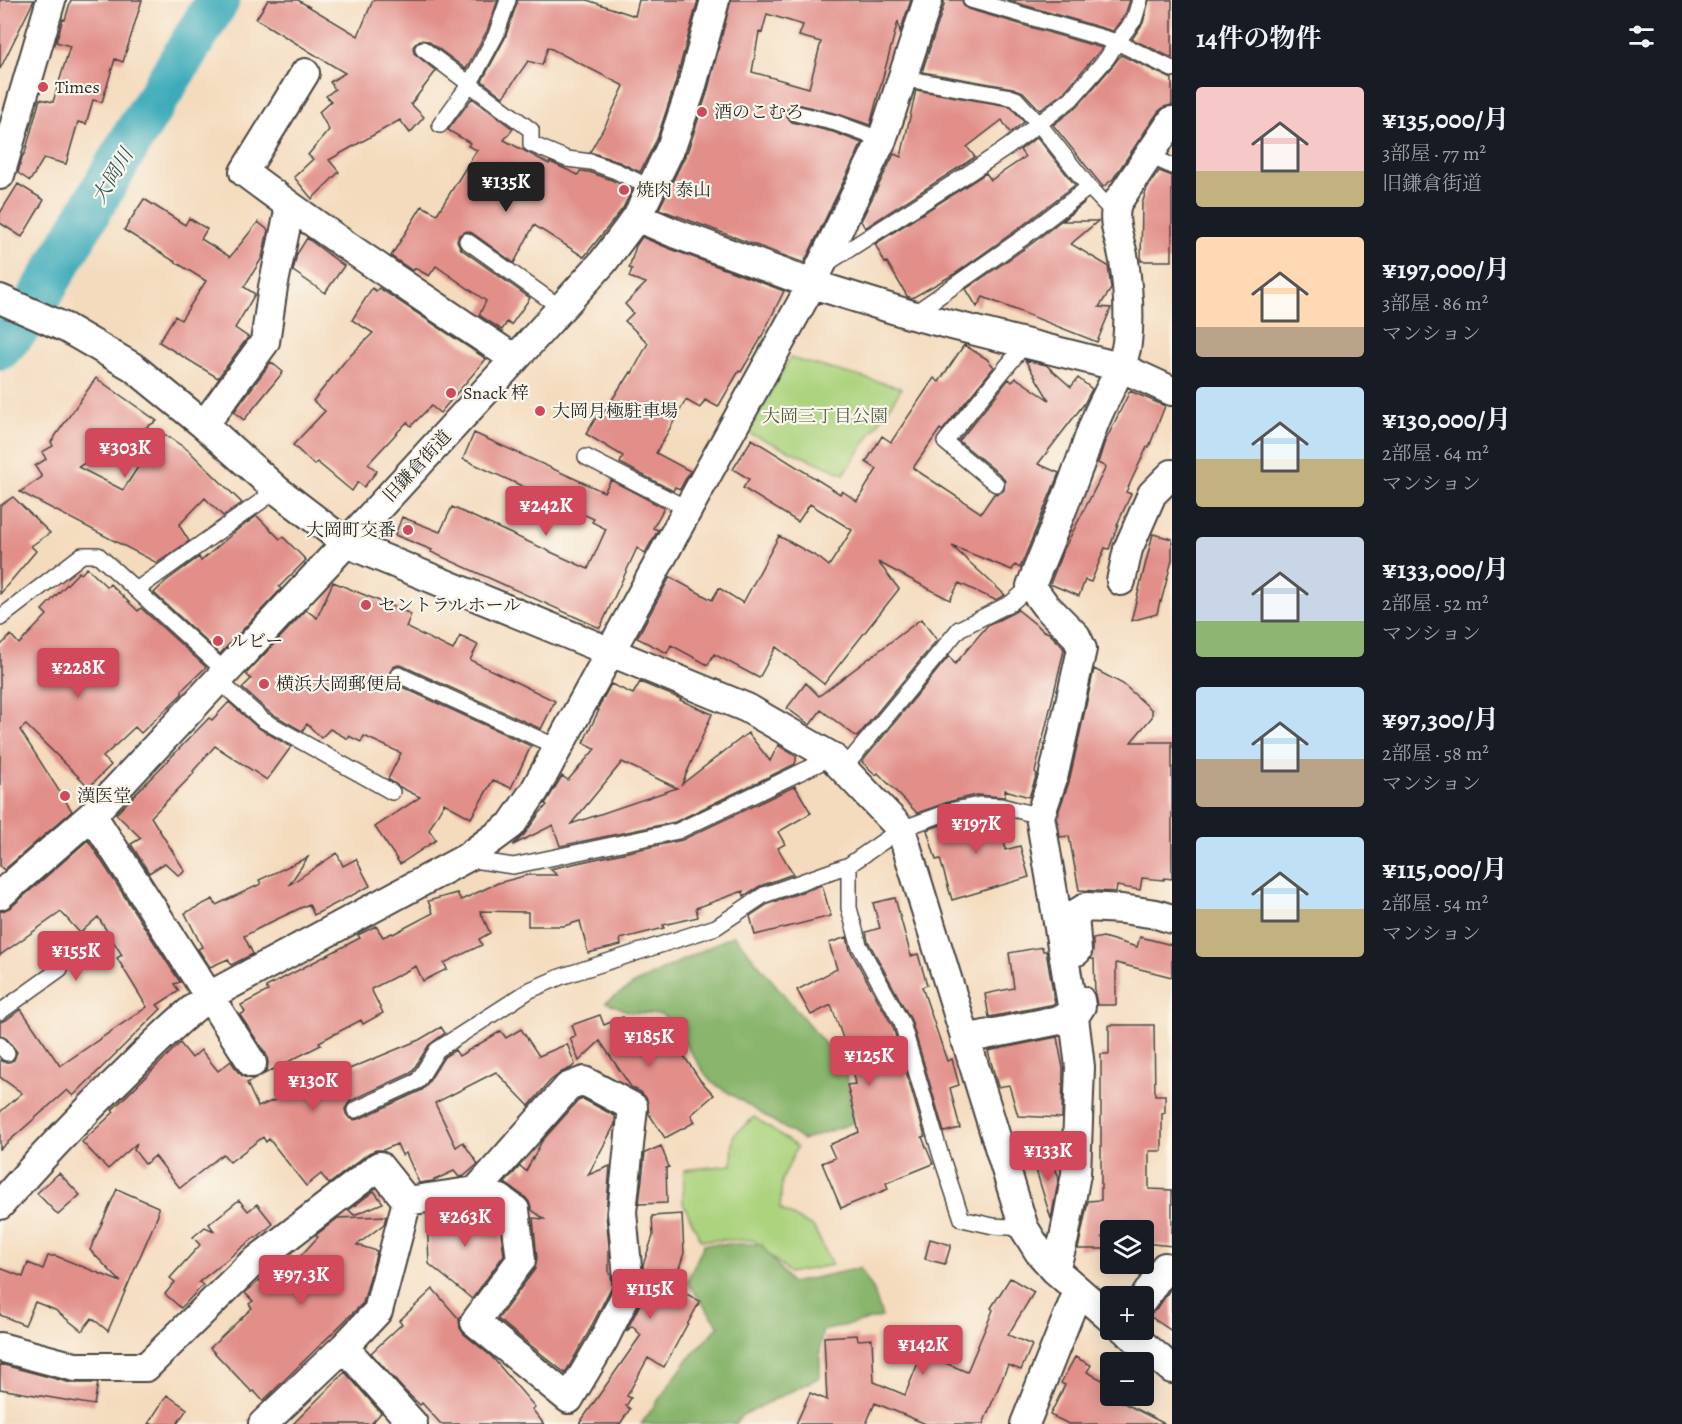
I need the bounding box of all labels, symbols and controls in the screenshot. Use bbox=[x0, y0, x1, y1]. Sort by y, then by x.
icon: filters bbox=[1625, 20, 1658, 53]
text: 14件の物件 bbox=[1196, 21, 1322, 56]
place label: Times bbox=[55, 75, 100, 99]
marker: Times bbox=[36, 80, 50, 94]
place label: 酒のこむろ bbox=[714, 100, 804, 124]
text: ¥135,000/月 bbox=[1382, 102, 1509, 137]
marker: 酒のこむろ bbox=[695, 105, 709, 119]
icon: home bbox=[1244, 111, 1316, 183]
text: 3部屋 · 77 m² bbox=[1382, 140, 1486, 167]
water label: 大岡川 bbox=[85, 142, 140, 209]
pin: ¥135K bbox=[464, 162, 548, 213]
text: ¥135K bbox=[482, 168, 530, 195]
text: 旧鎌倉街道 bbox=[1382, 170, 1482, 197]
place label: 焼肉 泰山 bbox=[636, 178, 712, 202]
marker: 焼肉 泰山 bbox=[617, 183, 631, 197]
text: ¥197,000/月 bbox=[1382, 252, 1510, 287]
icon: home bbox=[1244, 261, 1316, 333]
text: 3部屋 · 86 m² bbox=[1382, 290, 1488, 317]
text: マンション bbox=[1382, 320, 1481, 347]
place label: Snack 梓 bbox=[463, 381, 529, 405]
marker: Snack 梓 bbox=[444, 386, 458, 400]
place label: 大岡月極駐車場 bbox=[552, 399, 678, 423]
text: ¥130,000/月 bbox=[1382, 402, 1511, 437]
marker: 大岡月極駐車場 bbox=[533, 404, 547, 418]
park label: 大岡三丁目公園 bbox=[762, 404, 888, 428]
icon: home bbox=[1244, 411, 1316, 483]
street label: 旧鎌倉街道 bbox=[378, 425, 456, 507]
pin: ¥303K bbox=[83, 428, 167, 479]
text: ¥303K bbox=[99, 434, 151, 461]
text: 2部屋 · 64 m² bbox=[1382, 440, 1489, 467]
text: マンション bbox=[1382, 470, 1481, 497]
pin: ¥242K bbox=[504, 486, 588, 537]
text: ¥242K bbox=[519, 492, 573, 519]
place label: 大岡町交番 bbox=[306, 518, 396, 542]
marker: 大岡町交番 bbox=[401, 523, 415, 537]
text: ¥133,000/月 bbox=[1382, 552, 1509, 587]
icon: home bbox=[1244, 561, 1316, 633]
text: 2部屋 · 52 m² bbox=[1382, 590, 1489, 617]
place label: セントラルホール bbox=[378, 593, 521, 617]
marker: セントラルホール bbox=[359, 598, 373, 612]
text: マンション bbox=[1382, 620, 1481, 647]
place label: ルビー bbox=[230, 629, 283, 653]
marker: ルビー bbox=[211, 634, 225, 648]
pin: ¥228K bbox=[36, 648, 120, 699]
text: ¥228K bbox=[51, 654, 105, 681]
place label: 横浜大岡郵便局 bbox=[276, 672, 402, 696]
marker: 横浜大岡郵便局 bbox=[257, 677, 271, 691]
text: ¥97,300/月 bbox=[1382, 702, 1499, 737]
icon: home bbox=[1244, 711, 1316, 783]
text: 2部屋 · 58 m² bbox=[1382, 740, 1489, 767]
text: マンション bbox=[1382, 770, 1481, 797]
place label: 漢医堂 bbox=[77, 784, 131, 808]
marker: 漢医堂 bbox=[58, 789, 72, 803]
pin: ¥197K bbox=[934, 804, 1018, 855]
text: ¥197K bbox=[951, 810, 1001, 837]
text: ¥115,000/月 bbox=[1382, 852, 1507, 887]
icon: home bbox=[1244, 861, 1316, 933]
text: 2部屋 · 54 m² bbox=[1382, 890, 1488, 917]
text: マンション bbox=[1382, 920, 1481, 947]
pin: ¥155K bbox=[34, 931, 118, 982]
text: ¥155K bbox=[52, 937, 100, 964]
pin: ¥185K bbox=[607, 1017, 691, 1068]
text: ¥185K bbox=[624, 1023, 674, 1050]
pin: ¥125K bbox=[827, 1036, 911, 1087]
text: ¥125K bbox=[844, 1042, 894, 1069]
pin: ¥130K bbox=[271, 1061, 355, 1112]
text: ¥130K bbox=[288, 1067, 338, 1094]
pin: ¥133K bbox=[1006, 1131, 1090, 1182]
text: ¥133K bbox=[1024, 1137, 1072, 1164]
pin: ¥263K bbox=[423, 1197, 507, 1248]
text: ¥263K bbox=[439, 1203, 491, 1230]
map controls bbox=[1100, 1220, 1154, 1406]
button: layers bbox=[1100, 1220, 1154, 1274]
pin: ¥97.3K bbox=[252, 1255, 350, 1306]
text: ¥97.3K bbox=[273, 1261, 329, 1288]
pin: ¥115K bbox=[608, 1269, 692, 1320]
text: ¥115K bbox=[626, 1275, 674, 1302]
button: + bbox=[1100, 1286, 1154, 1340]
pin: ¥142K bbox=[881, 1325, 965, 1376]
text: ¥142K bbox=[898, 1331, 948, 1358]
button: − bbox=[1100, 1352, 1154, 1406]

